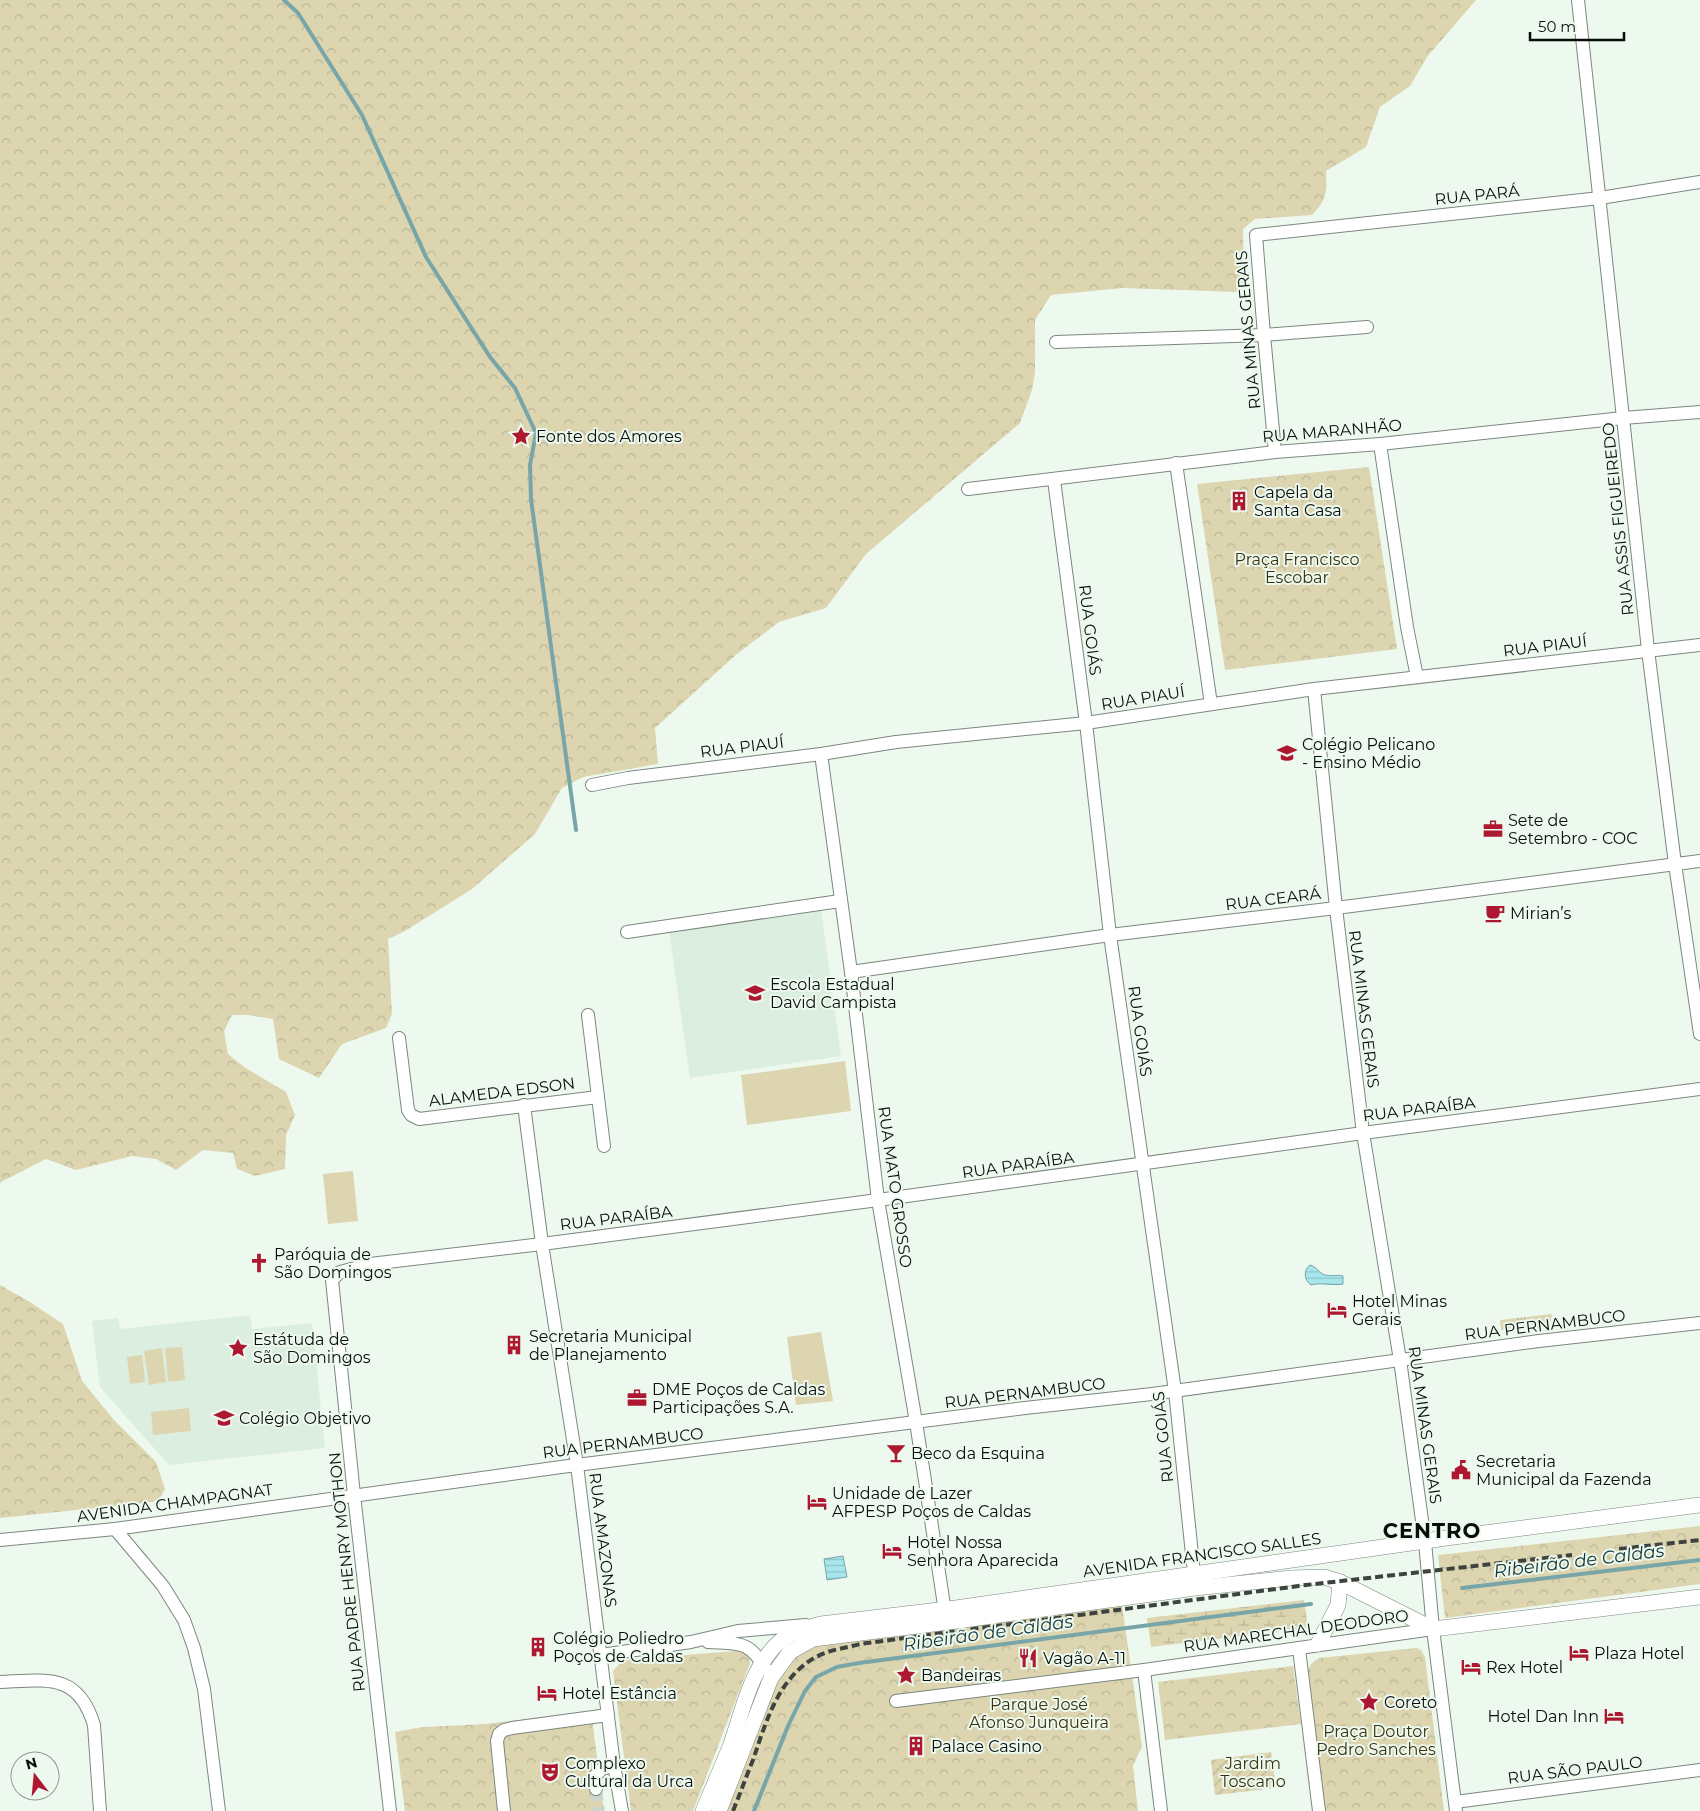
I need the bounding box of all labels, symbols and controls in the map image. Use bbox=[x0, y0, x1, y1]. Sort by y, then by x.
scale bar bbox=[1530, 10, 1624, 42]
text: 50 m bbox=[1538, 17, 1576, 36]
street label: RUA PARÁ bbox=[1434, 181, 1521, 209]
street label: RUA MINAS GERAIS bbox=[1232, 250, 1264, 410]
street label: RUA MARANHÃO bbox=[1261, 415, 1403, 447]
street label: RUA ASSIS FIGUEIREDO bbox=[1598, 421, 1638, 617]
place icon: Fonte dos Amores bbox=[510, 425, 532, 447]
place label: Fonte dos Amores bbox=[536, 427, 682, 446]
place label: Capela da Santa Casa bbox=[1254, 483, 1342, 520]
building icon: Capela da Santa Casa bbox=[1228, 490, 1250, 512]
park label: Praça Francisco Escobar bbox=[1235, 550, 1359, 587]
street label: RUA GOIÁS bbox=[1075, 583, 1105, 677]
street label: RUA PIAUÍ bbox=[1502, 631, 1589, 661]
street label: RUA PIAUÍ bbox=[1100, 682, 1187, 714]
street label: RUA PIAUÍ bbox=[699, 732, 786, 762]
place label: Colégio Pelicano - Ensino Médio bbox=[1302, 735, 1435, 772]
school or university icon: Colégio Pelicano - Ensino Médio bbox=[1276, 742, 1298, 764]
place label: Sete de Setembro - COC bbox=[1508, 811, 1637, 848]
office icon: Sete de Setembro - COC bbox=[1482, 818, 1504, 840]
street label: RUA CEARÁ bbox=[1224, 884, 1322, 914]
cafe icon: Mirian’s bbox=[1484, 902, 1506, 924]
place label: Mirian’s bbox=[1510, 904, 1571, 923]
street label: RUA MINAS GERAIS bbox=[1345, 929, 1383, 1089]
place label: Escola Estadual David Campista bbox=[770, 975, 897, 1012]
school or university icon: Escola Estadual David Campista bbox=[744, 982, 766, 1004]
street label: RUA GOIÁS bbox=[1124, 984, 1156, 1078]
street label: ALAMEDA EDSON bbox=[428, 1074, 576, 1110]
street label: RUA PARAÍBA bbox=[1362, 1093, 1477, 1125]
street label: RUA MATO GROSSO bbox=[874, 1105, 916, 1269]
street label: RUA PARAÍBA bbox=[961, 1148, 1076, 1182]
street label: RUA PARAÍBA bbox=[559, 1202, 674, 1234]
place label: Paróquia de São Domingos bbox=[274, 1245, 392, 1282]
church icon: Paróquia de São Domingos bbox=[248, 1252, 270, 1274]
place label: Hotel Minas Gerais bbox=[1352, 1292, 1447, 1329]
hotel icon: Hotel Minas Gerais bbox=[1326, 1299, 1348, 1321]
street label: RUA PERNAMBUCO bbox=[1463, 1306, 1627, 1344]
place label: Secretaria Municipal de Planejamento bbox=[529, 1327, 692, 1364]
place label: Estátuda de São Domingos bbox=[253, 1330, 371, 1367]
building icon: Secretaria Municipal de Planejamento bbox=[503, 1334, 525, 1356]
place icon: Estátuda de São Domingos bbox=[227, 1337, 249, 1359]
street label: RUA MINAS GERAIS bbox=[1405, 1345, 1445, 1505]
street label: RUA PERNAMBUCO bbox=[943, 1374, 1107, 1412]
place label: DME Poços de Caldas Participações S.A. bbox=[652, 1380, 826, 1417]
office icon: DME Poços de Caldas Participações S.A. bbox=[626, 1387, 648, 1409]
street label: RUA GOIÁS bbox=[1149, 1390, 1177, 1484]
school or university icon: Colégio Objetivo bbox=[213, 1407, 235, 1429]
place label: Colégio Objetivo bbox=[239, 1409, 371, 1428]
street label: RUA PERNAMBUCO bbox=[541, 1424, 705, 1462]
bar icon: Beco da Esquina bbox=[885, 1442, 907, 1464]
place label: Beco da Esquina bbox=[911, 1444, 1045, 1463]
street label: RUA PADRE HENRY MOTHON bbox=[325, 1451, 369, 1693]
place label: Secretaria Municipal da Fazenda bbox=[1476, 1452, 1652, 1489]
public building icon: Secretaria Municipal da Fazenda bbox=[1450, 1459, 1472, 1481]
street label: RUA AMAZONAS bbox=[585, 1471, 621, 1609]
street label: AVENIDA CHAMPAGNAT bbox=[76, 1480, 275, 1526]
place label: Unidade de Lazer AFPESP Poços de Caldas bbox=[832, 1484, 1031, 1521]
hotel icon: Unidade de Lazer AFPESP Poços de Caldas bbox=[806, 1491, 828, 1513]
district label: CENTRO bbox=[1383, 1518, 1481, 1543]
street label: AVENIDA FRANCISCO SALLES bbox=[1082, 1529, 1322, 1581]
place label: Hotel Nossa Senhora Aparecida bbox=[907, 1533, 1059, 1570]
hotel icon: Hotel Nossa Senhora Aparecida bbox=[881, 1540, 903, 1562]
water label: Ribeirão de Caldas bbox=[1493, 1540, 1666, 1582]
street label: RUA MARECHAL DEODORO bbox=[1182, 1606, 1410, 1656]
water label: Ribeirão de Caldas bbox=[902, 1610, 1075, 1656]
place label: Colégio Poliedro Poços de Caldas bbox=[553, 1629, 684, 1666]
building icon: Colégio Poliedro Poços de Caldas bbox=[527, 1636, 549, 1658]
hotel icon: Plaza Hotel bbox=[1568, 1642, 1590, 1664]
place label: Plaza Hotel bbox=[1594, 1644, 1684, 1663]
restaurant icon: Vagão A-11 bbox=[1017, 1647, 1039, 1669]
place label: Vagão A-11 bbox=[1043, 1649, 1126, 1668]
hotel icon: Rex Hotel bbox=[1460, 1656, 1482, 1678]
place label: Rex Hotel bbox=[1486, 1658, 1563, 1677]
place icon: Bandeiras bbox=[895, 1664, 917, 1686]
place label: Bandeiras bbox=[921, 1666, 1001, 1685]
hotel icon: Hotel Estância bbox=[536, 1682, 558, 1704]
place label: Hotel Estância bbox=[562, 1684, 677, 1703]
place icon: Coreto bbox=[1358, 1691, 1380, 1713]
place label: Coreto bbox=[1384, 1693, 1437, 1712]
park label: Parque José Afonso Junqueira bbox=[969, 1695, 1109, 1732]
hotel icon: Hotel Dan Inn bbox=[1603, 1705, 1625, 1727]
place label: Hotel Dan Inn bbox=[1487, 1707, 1599, 1726]
park label: Praça Doutor Pedro Sanches bbox=[1316, 1722, 1436, 1759]
building icon: Palace Casino bbox=[905, 1735, 927, 1757]
place label: Palace Casino bbox=[931, 1737, 1042, 1756]
north arrow bbox=[10, 1751, 60, 1801]
street label: RUA SÃO PAULO bbox=[1506, 1752, 1644, 1788]
text: N bbox=[23, 1753, 39, 1774]
place label: Complexo Cultural da Urca bbox=[565, 1754, 694, 1791]
park label: Jardim Toscano bbox=[1220, 1754, 1286, 1791]
theatre icon: Complexo Cultural da Urca bbox=[539, 1761, 561, 1783]

